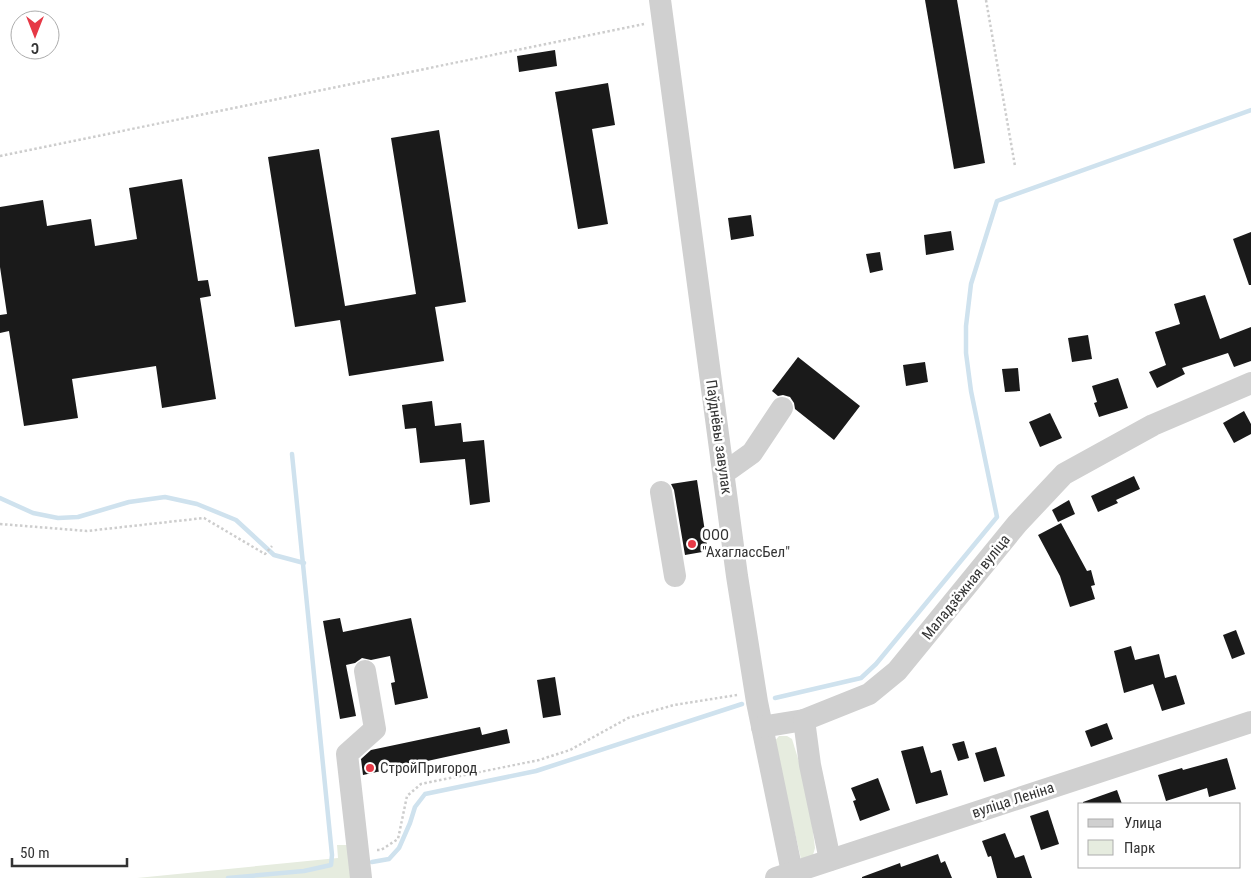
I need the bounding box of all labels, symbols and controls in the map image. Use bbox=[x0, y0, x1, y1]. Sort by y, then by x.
north arrow bbox=[10, 10, 60, 60]
text: С bbox=[31, 40, 39, 56]
street label: Паўднёвы завулак bbox=[702, 379, 736, 495]
place label: ООО "АхаглассБел" bbox=[702, 526, 790, 561]
street label: Маладзёжная вуліца bbox=[918, 531, 1014, 643]
marker: ООО "АхаглассБел" bbox=[686, 538, 698, 550]
place label: СтройПригород bbox=[380, 759, 477, 777]
marker: СтройПригород bbox=[364, 762, 376, 774]
street label: вуліца Леніна bbox=[970, 778, 1056, 822]
legend bbox=[1078, 803, 1241, 868]
text: Улица bbox=[1124, 814, 1162, 832]
scale bar bbox=[12, 836, 128, 868]
text: Парк bbox=[1124, 839, 1155, 857]
text: 50 m bbox=[20, 844, 50, 862]

